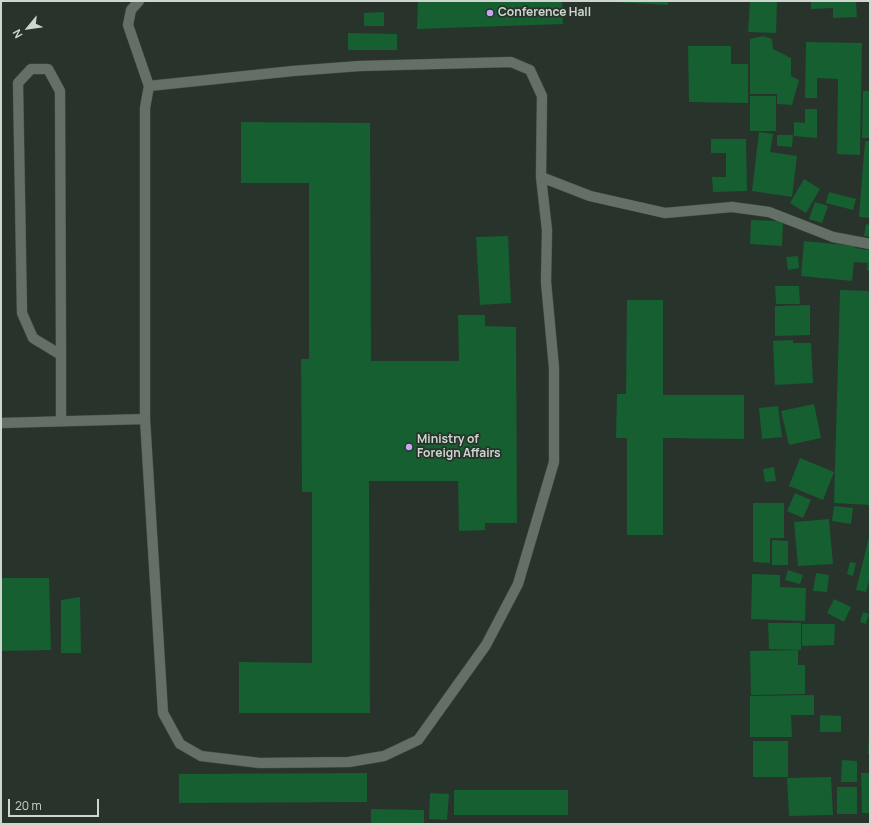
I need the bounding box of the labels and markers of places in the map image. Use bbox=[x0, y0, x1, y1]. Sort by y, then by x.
place label: Conference Hall bbox=[498, 6, 591, 20]
marker: Conference Hall bbox=[485, 8, 495, 18]
place label: Ministry of Foreign Affairs bbox=[417, 433, 501, 461]
marker: Ministry of Foreign Affairs bbox=[404, 442, 414, 452]

